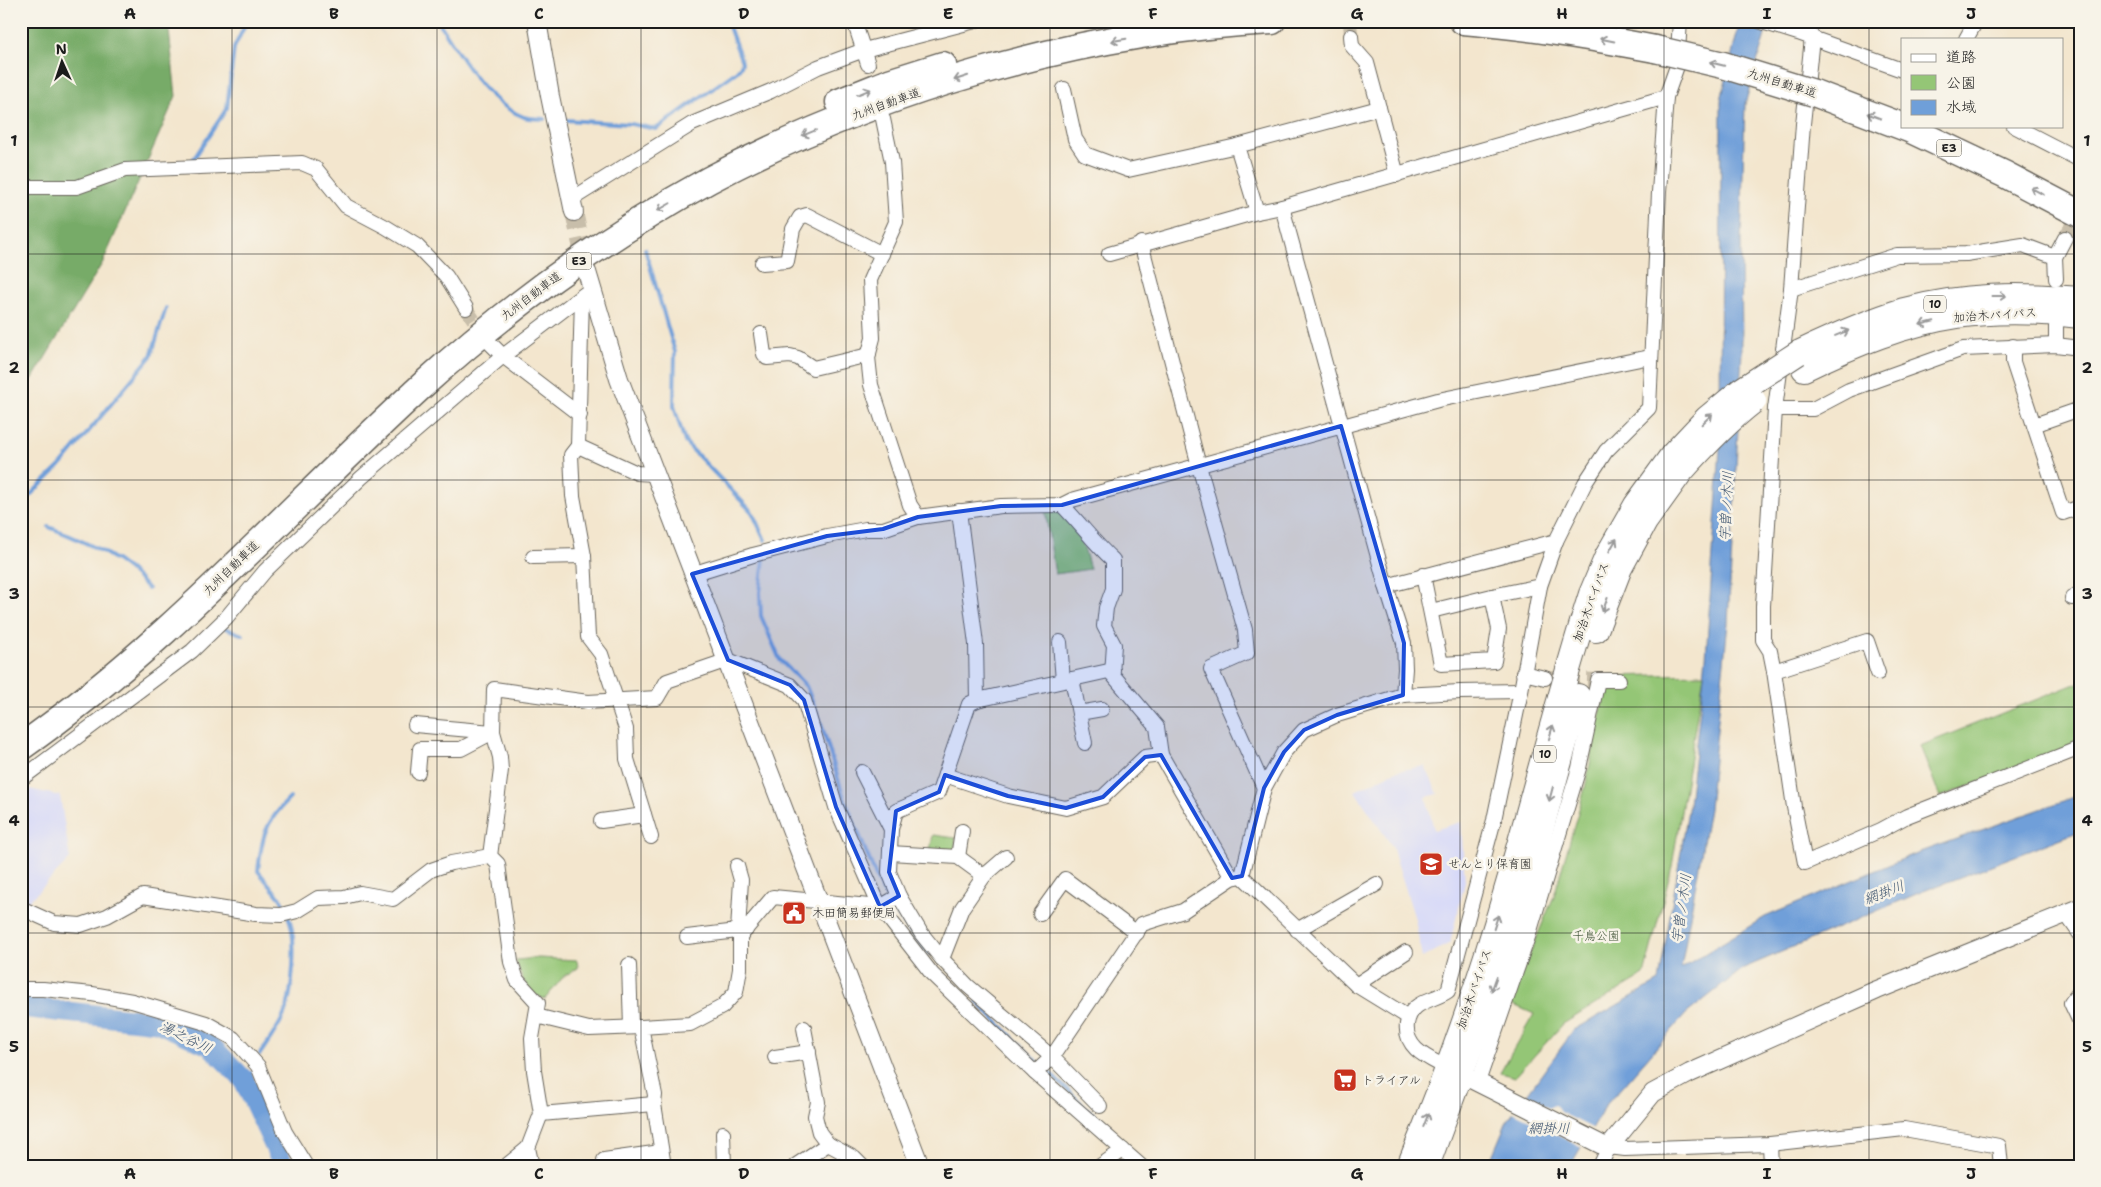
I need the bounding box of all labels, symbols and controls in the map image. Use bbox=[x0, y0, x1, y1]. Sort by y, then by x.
text: A bbox=[124, 3, 136, 24]
text: B bbox=[329, 3, 339, 24]
text: C bbox=[534, 3, 544, 24]
text: D bbox=[738, 3, 750, 24]
text: E bbox=[943, 3, 953, 24]
text: F bbox=[1148, 3, 1158, 24]
text: G bbox=[1351, 3, 1364, 24]
text: H bbox=[1556, 3, 1568, 24]
text: I bbox=[1763, 3, 1772, 24]
text: J bbox=[1966, 3, 1976, 24]
one-way arrow bbox=[1600, 34, 1616, 44]
one-way arrow bbox=[1111, 36, 1127, 45]
north arrow bbox=[38, 38, 88, 88]
legend bbox=[1901, 38, 2064, 128]
text: N bbox=[55, 40, 67, 58]
text: 道路 bbox=[1946, 47, 1976, 67]
one-way arrow bbox=[1709, 59, 1725, 68]
street label: 九州自動車道 bbox=[1745, 65, 1819, 101]
text: 公園 bbox=[1946, 73, 1976, 93]
one-way arrow bbox=[954, 74, 970, 83]
street label: 九州自動車道 bbox=[849, 84, 923, 124]
one-way arrow bbox=[857, 86, 872, 95]
text: 水域 bbox=[1946, 97, 1976, 117]
one-way arrow bbox=[1866, 110, 1881, 119]
text: 1 bbox=[10, 130, 18, 151]
one-way arrow bbox=[801, 130, 816, 139]
text: 1 bbox=[2083, 130, 2091, 151]
road number: E3 bbox=[1936, 140, 1962, 156]
one-way arrow bbox=[2030, 186, 2044, 196]
one-way arrow bbox=[657, 203, 671, 213]
road number: E3 bbox=[566, 252, 592, 270]
street label: 九州自動車道 bbox=[497, 268, 565, 324]
one-way arrow bbox=[1991, 291, 2007, 301]
road number: 10 bbox=[1924, 296, 1946, 312]
street label: 加治木バイパス bbox=[1953, 304, 2037, 326]
one-way arrow bbox=[1920, 319, 1936, 328]
one-way arrow bbox=[1834, 328, 1849, 337]
text: 2 bbox=[8, 357, 20, 378]
text: 2 bbox=[2081, 357, 2093, 378]
one-way arrow bbox=[1701, 413, 1713, 425]
water label: 宇曽ノ木川 bbox=[1715, 471, 1737, 541]
street label: 九州自動車道 bbox=[200, 537, 262, 599]
one-way arrow bbox=[1609, 539, 1619, 553]
street label: 加治木バイパス bbox=[1569, 560, 1613, 644]
text: 3 bbox=[8, 583, 20, 604]
text: 3 bbox=[2081, 583, 2093, 604]
one-way arrow bbox=[1600, 596, 1609, 612]
one-way arrow bbox=[1546, 725, 1556, 741]
road number: 10 bbox=[1534, 746, 1556, 762]
one-way arrow bbox=[1546, 786, 1555, 802]
text: 4 bbox=[8, 810, 20, 831]
text: 4 bbox=[2081, 810, 2093, 831]
school or university icon: せんとり保育園 bbox=[1418, 851, 1444, 877]
place label: せんとり保育園 bbox=[1448, 856, 1532, 872]
water label: 宇曽ノ木川 bbox=[1667, 872, 1695, 944]
water label: 網掛川 bbox=[1861, 876, 1907, 908]
public building icon: 木田簡易郵便局 bbox=[781, 900, 807, 926]
place label: 木田簡易郵便局 bbox=[812, 905, 896, 921]
one-way arrow bbox=[1491, 914, 1501, 930]
park label: 千鳥公園 bbox=[1572, 928, 1620, 944]
street label: 加治木バイパス bbox=[1453, 947, 1495, 1031]
one-way arrow bbox=[1489, 975, 1498, 991]
water label: 湯之谷川 bbox=[157, 1017, 215, 1057]
text: 5 bbox=[9, 1036, 19, 1057]
text: 5 bbox=[2082, 1036, 2092, 1057]
supermarket icon: トライアル bbox=[1332, 1067, 1358, 1093]
place label: トライアル bbox=[1362, 1072, 1421, 1088]
one-way arrow bbox=[1423, 1113, 1432, 1128]
water label: 網掛川 bbox=[1528, 1119, 1570, 1137]
text: A bbox=[124, 1163, 136, 1184]
text: B bbox=[329, 1163, 339, 1184]
text: C bbox=[534, 1163, 544, 1184]
text: D bbox=[738, 1163, 750, 1184]
text: E bbox=[943, 1163, 953, 1184]
text: F bbox=[1148, 1163, 1158, 1184]
text: G bbox=[1351, 1163, 1364, 1184]
text: H bbox=[1556, 1163, 1568, 1184]
text: I bbox=[1763, 1163, 1772, 1184]
text: J bbox=[1966, 1163, 1976, 1184]

